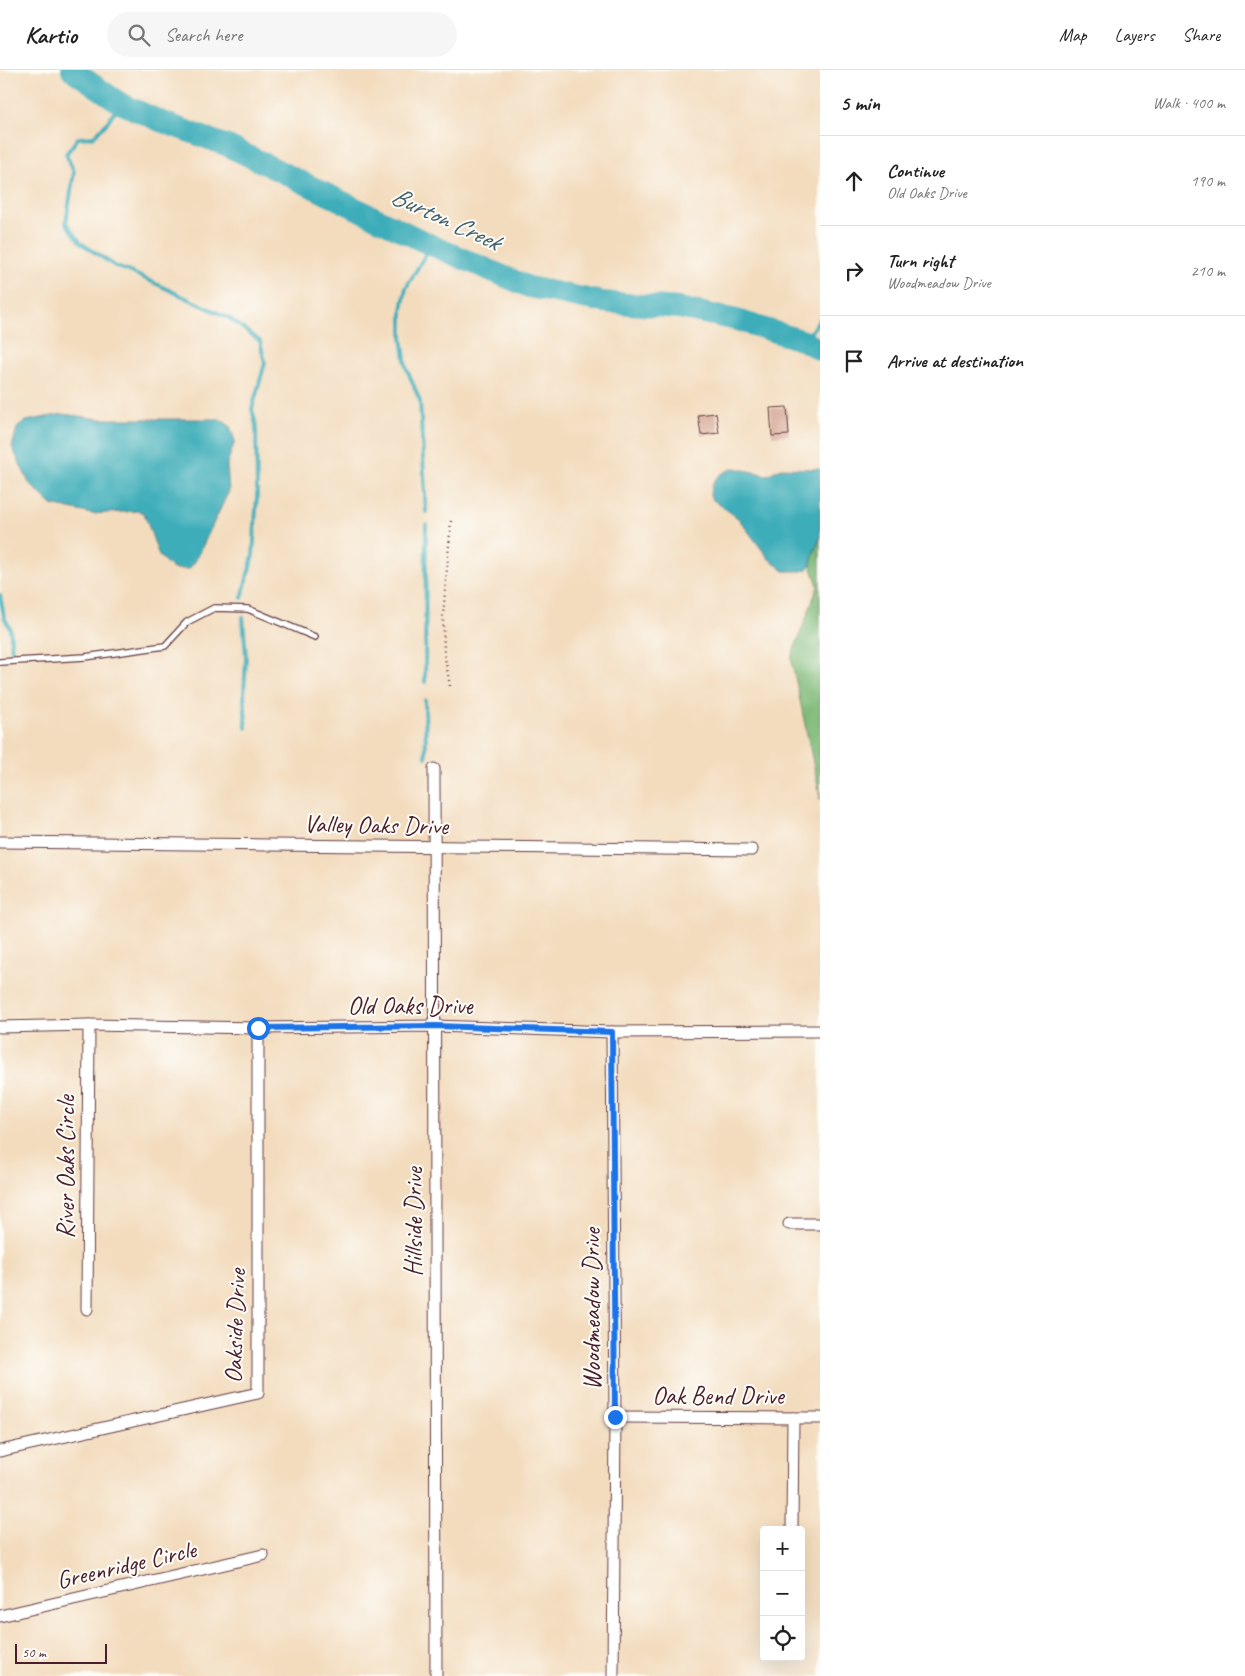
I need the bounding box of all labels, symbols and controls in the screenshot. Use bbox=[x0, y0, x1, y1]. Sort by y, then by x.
search box bbox=[107, 12, 457, 57]
text: Kartio bbox=[25, 20, 77, 50]
icon: search bbox=[125, 21, 153, 49]
text: Search here bbox=[165, 23, 242, 47]
text: Map bbox=[1059, 24, 1087, 46]
text: Layers bbox=[1115, 24, 1154, 46]
text: Share bbox=[1182, 24, 1220, 46]
text: 5 min bbox=[840, 90, 880, 116]
text: Walk · 400 m bbox=[1153, 93, 1225, 113]
text: Continue bbox=[887, 159, 944, 183]
icon: ahead bbox=[840, 167, 868, 195]
text: 190 m bbox=[1191, 171, 1225, 191]
water label: Burton Creek bbox=[386, 179, 510, 260]
text: Old Oaks Drive bbox=[887, 183, 967, 203]
text: Turn right bbox=[887, 249, 954, 273]
icon: right bbox=[840, 257, 868, 285]
text: 210 m bbox=[1191, 261, 1225, 281]
text: Woodmeadow Drive bbox=[887, 273, 991, 293]
icon: arrive bbox=[840, 347, 868, 375]
text: Arrive at destination bbox=[887, 349, 1023, 373]
street label: Valley Oaks Drive bbox=[304, 808, 450, 842]
street label: Old Oaks Drive bbox=[348, 990, 474, 1022]
route start bbox=[247, 1017, 270, 1040]
street label: River Oaks Circle bbox=[50, 1093, 82, 1239]
street label: Hillside Drive bbox=[398, 1166, 430, 1277]
street label: Woodmeadow Drive bbox=[576, 1226, 608, 1390]
street label: Oakside Drive bbox=[217, 1266, 253, 1384]
street label: Oak Bend Drive bbox=[652, 1380, 786, 1412]
route end bbox=[604, 1406, 627, 1429]
map controls bbox=[760, 1526, 805, 1661]
button: + bbox=[760, 1526, 805, 1571]
street label: Greenridge Circle bbox=[53, 1533, 201, 1597]
button: − bbox=[760, 1571, 805, 1616]
button: locate bbox=[760, 1616, 805, 1661]
scale bar bbox=[15, 1641, 108, 1664]
text: 50 m bbox=[22, 1644, 46, 1661]

